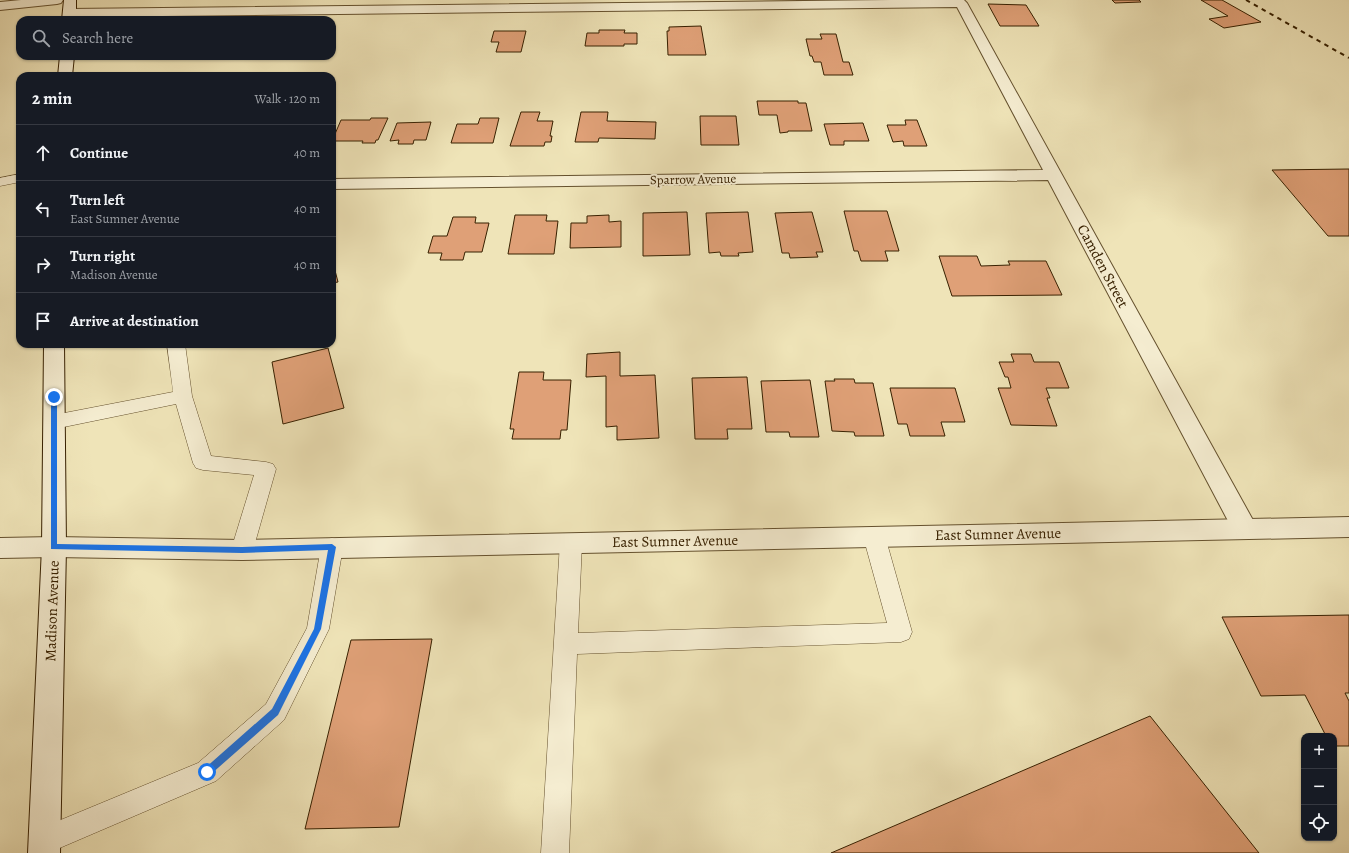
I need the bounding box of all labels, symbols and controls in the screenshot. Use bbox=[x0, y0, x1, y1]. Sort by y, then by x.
search box bbox=[16, 16, 336, 60]
icon: search bbox=[30, 27, 52, 49]
text: Search here bbox=[62, 28, 133, 48]
text: 2 min bbox=[32, 87, 72, 110]
text: Walk · 120 m bbox=[255, 90, 320, 107]
icon: ahead bbox=[32, 142, 54, 164]
text: Continue bbox=[70, 143, 128, 163]
text: 40 m bbox=[294, 144, 320, 161]
street label: Sparrow Avenue bbox=[650, 170, 736, 188]
text: Turn left bbox=[70, 190, 125, 210]
icon: left bbox=[32, 198, 54, 220]
text: 40 m bbox=[294, 200, 320, 217]
text: East Sumner Avenue bbox=[70, 210, 180, 227]
street label: Camden Street bbox=[1073, 221, 1133, 311]
text: Turn right bbox=[70, 246, 135, 266]
icon: right bbox=[32, 254, 54, 276]
text: 40 m bbox=[294, 256, 320, 273]
text: Madison Avenue bbox=[70, 266, 158, 283]
icon: arrive bbox=[32, 310, 54, 332]
text: Arrive at destination bbox=[70, 311, 199, 331]
route end bbox=[45, 388, 63, 406]
street label: East Sumner Avenue bbox=[935, 523, 1062, 545]
street label: East Sumner Avenue bbox=[612, 530, 739, 552]
street label: Madison Avenue bbox=[40, 560, 64, 662]
map controls bbox=[1301, 733, 1337, 841]
button: + bbox=[1301, 733, 1337, 769]
route start bbox=[198, 763, 216, 781]
button: − bbox=[1301, 769, 1337, 805]
button: locate bbox=[1301, 805, 1337, 841]

